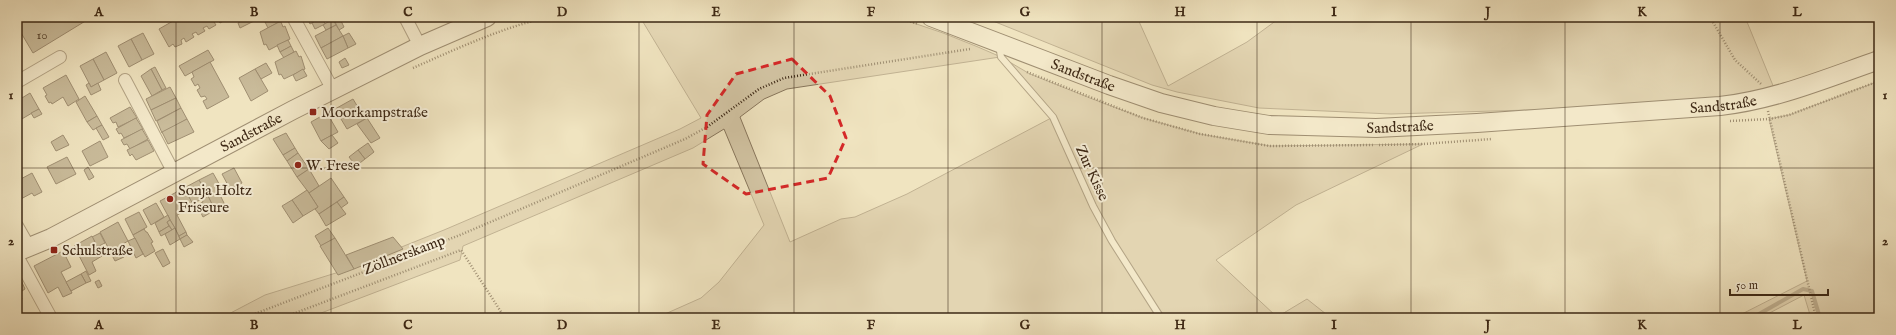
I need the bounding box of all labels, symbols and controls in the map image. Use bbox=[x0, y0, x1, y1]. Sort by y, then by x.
text: A bbox=[94, 4, 105, 21]
text: B bbox=[250, 4, 259, 21]
text: C bbox=[403, 4, 413, 21]
text: D bbox=[557, 4, 568, 21]
text: E bbox=[711, 4, 721, 21]
text: F bbox=[867, 4, 876, 21]
text: G bbox=[1020, 4, 1031, 21]
text: H bbox=[1174, 4, 1186, 21]
text: I bbox=[1331, 4, 1337, 21]
text: J bbox=[1483, 4, 1491, 21]
text: K bbox=[1637, 4, 1647, 21]
text: L bbox=[1791, 4, 1802, 21]
house number: 10 bbox=[36, 27, 48, 44]
street label: Sandstraße bbox=[1048, 54, 1118, 96]
text: 1 bbox=[9, 87, 14, 104]
text: 1 bbox=[1883, 87, 1888, 104]
street label: Sandstraße bbox=[1689, 91, 1759, 118]
place label: Moorkampstraße bbox=[321, 103, 428, 122]
marker: Moorkampstraße bbox=[308, 107, 318, 117]
street label: Sandstraße bbox=[217, 108, 285, 156]
street label: Sandstraße bbox=[1366, 116, 1434, 138]
street label: Zur Kisse bbox=[1071, 142, 1113, 204]
place label: W. Frese bbox=[306, 156, 360, 175]
marker: W. Frese bbox=[293, 160, 303, 170]
place label: Sonja Holtz Friseure bbox=[178, 181, 252, 217]
marker: Sonja Holtz Friseure bbox=[165, 194, 175, 204]
street label: Zöllnerskamp bbox=[360, 231, 448, 279]
text: 2 bbox=[8, 233, 14, 250]
text: 2 bbox=[1882, 233, 1888, 250]
place label: Schulstraße bbox=[62, 241, 133, 260]
marker: Schulstraße bbox=[49, 245, 59, 255]
scale bar bbox=[1730, 271, 1828, 297]
text: 50 m bbox=[1736, 278, 1758, 293]
text: A bbox=[94, 317, 105, 334]
text: B bbox=[250, 317, 259, 334]
text: C bbox=[403, 317, 413, 334]
text: D bbox=[557, 317, 568, 334]
text: E bbox=[711, 317, 721, 334]
text: F bbox=[867, 317, 876, 334]
text: G bbox=[1020, 317, 1031, 334]
text: H bbox=[1174, 317, 1186, 334]
text: I bbox=[1331, 317, 1337, 334]
text: J bbox=[1483, 317, 1491, 334]
text: K bbox=[1637, 317, 1647, 334]
text: L bbox=[1791, 317, 1802, 334]

